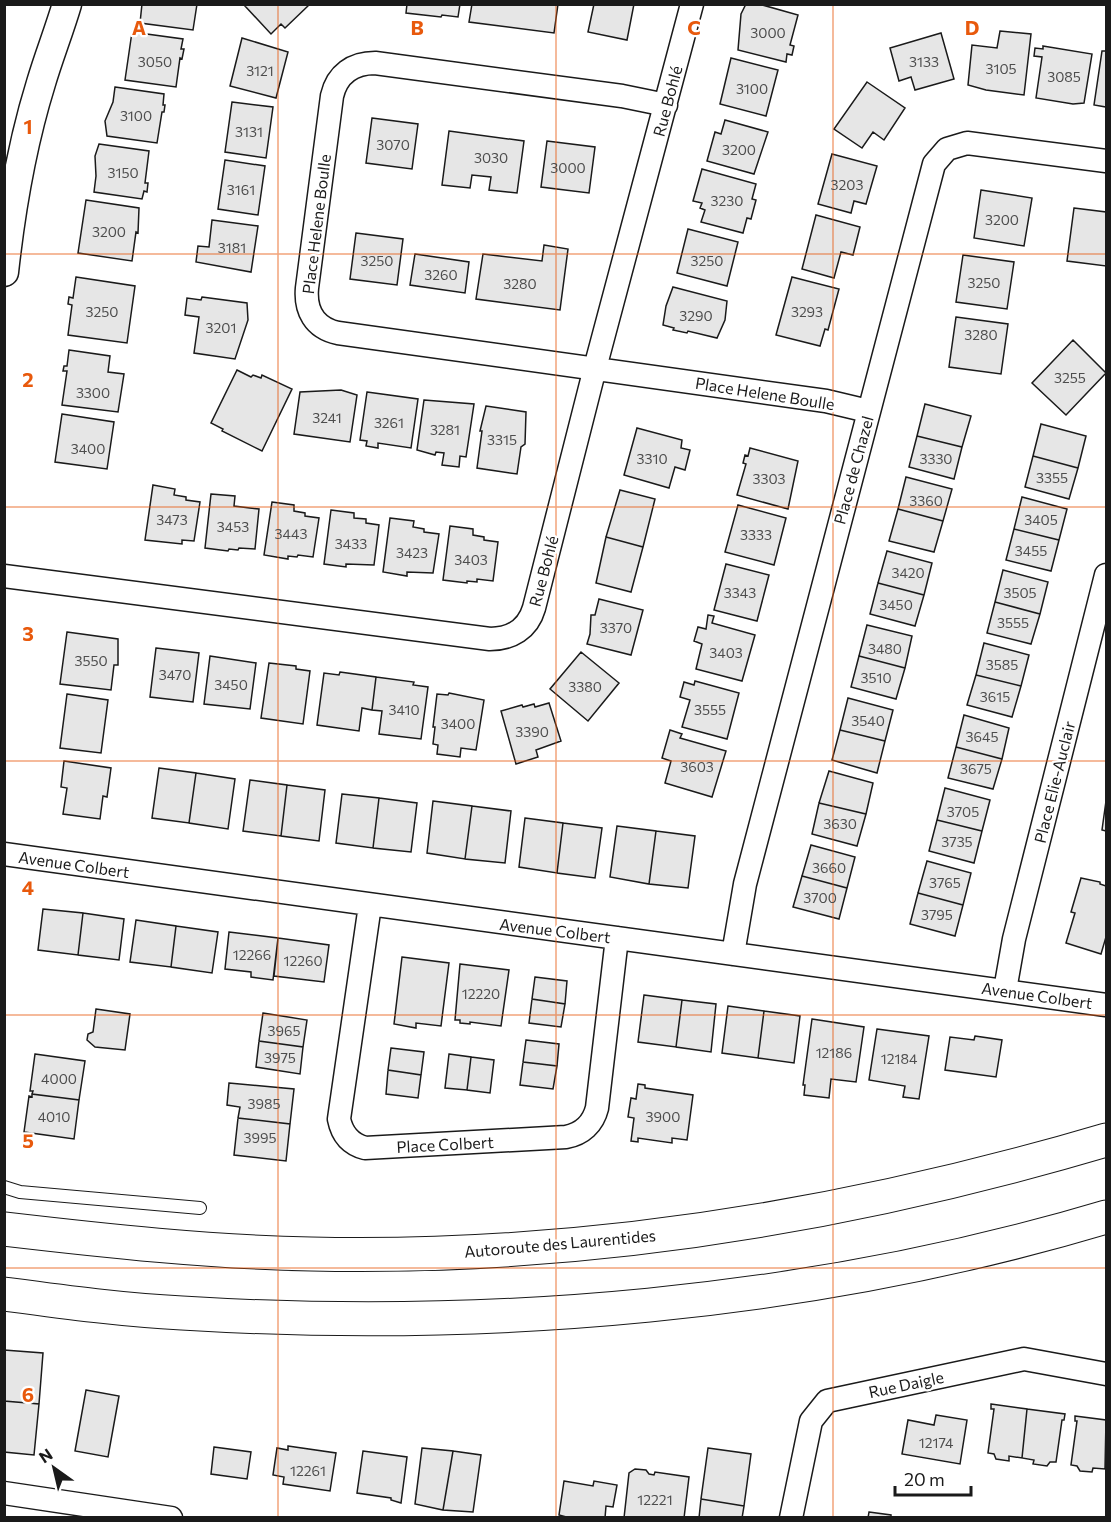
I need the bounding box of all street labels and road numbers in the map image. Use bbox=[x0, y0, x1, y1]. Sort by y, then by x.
street label: Rue Bohlé bbox=[648, 63, 686, 139]
street label: Place Helene Boulle bbox=[298, 153, 334, 295]
street label: Place Helene Boulle bbox=[694, 373, 836, 413]
street label: Place de Chazel bbox=[829, 414, 877, 526]
street label: Rue Bohlé bbox=[524, 533, 562, 609]
street label: Place Elie-Auclair bbox=[1030, 718, 1078, 845]
street label: Avenue Colbert bbox=[17, 847, 131, 881]
street label: Avenue Colbert bbox=[498, 914, 612, 946]
street label: Avenue Colbert bbox=[980, 978, 1094, 1012]
street label: Place Colbert bbox=[396, 1132, 495, 1156]
street label: Autoroute des Laurentides bbox=[463, 1225, 657, 1261]
street label: Rue Daigle bbox=[867, 1367, 945, 1401]

